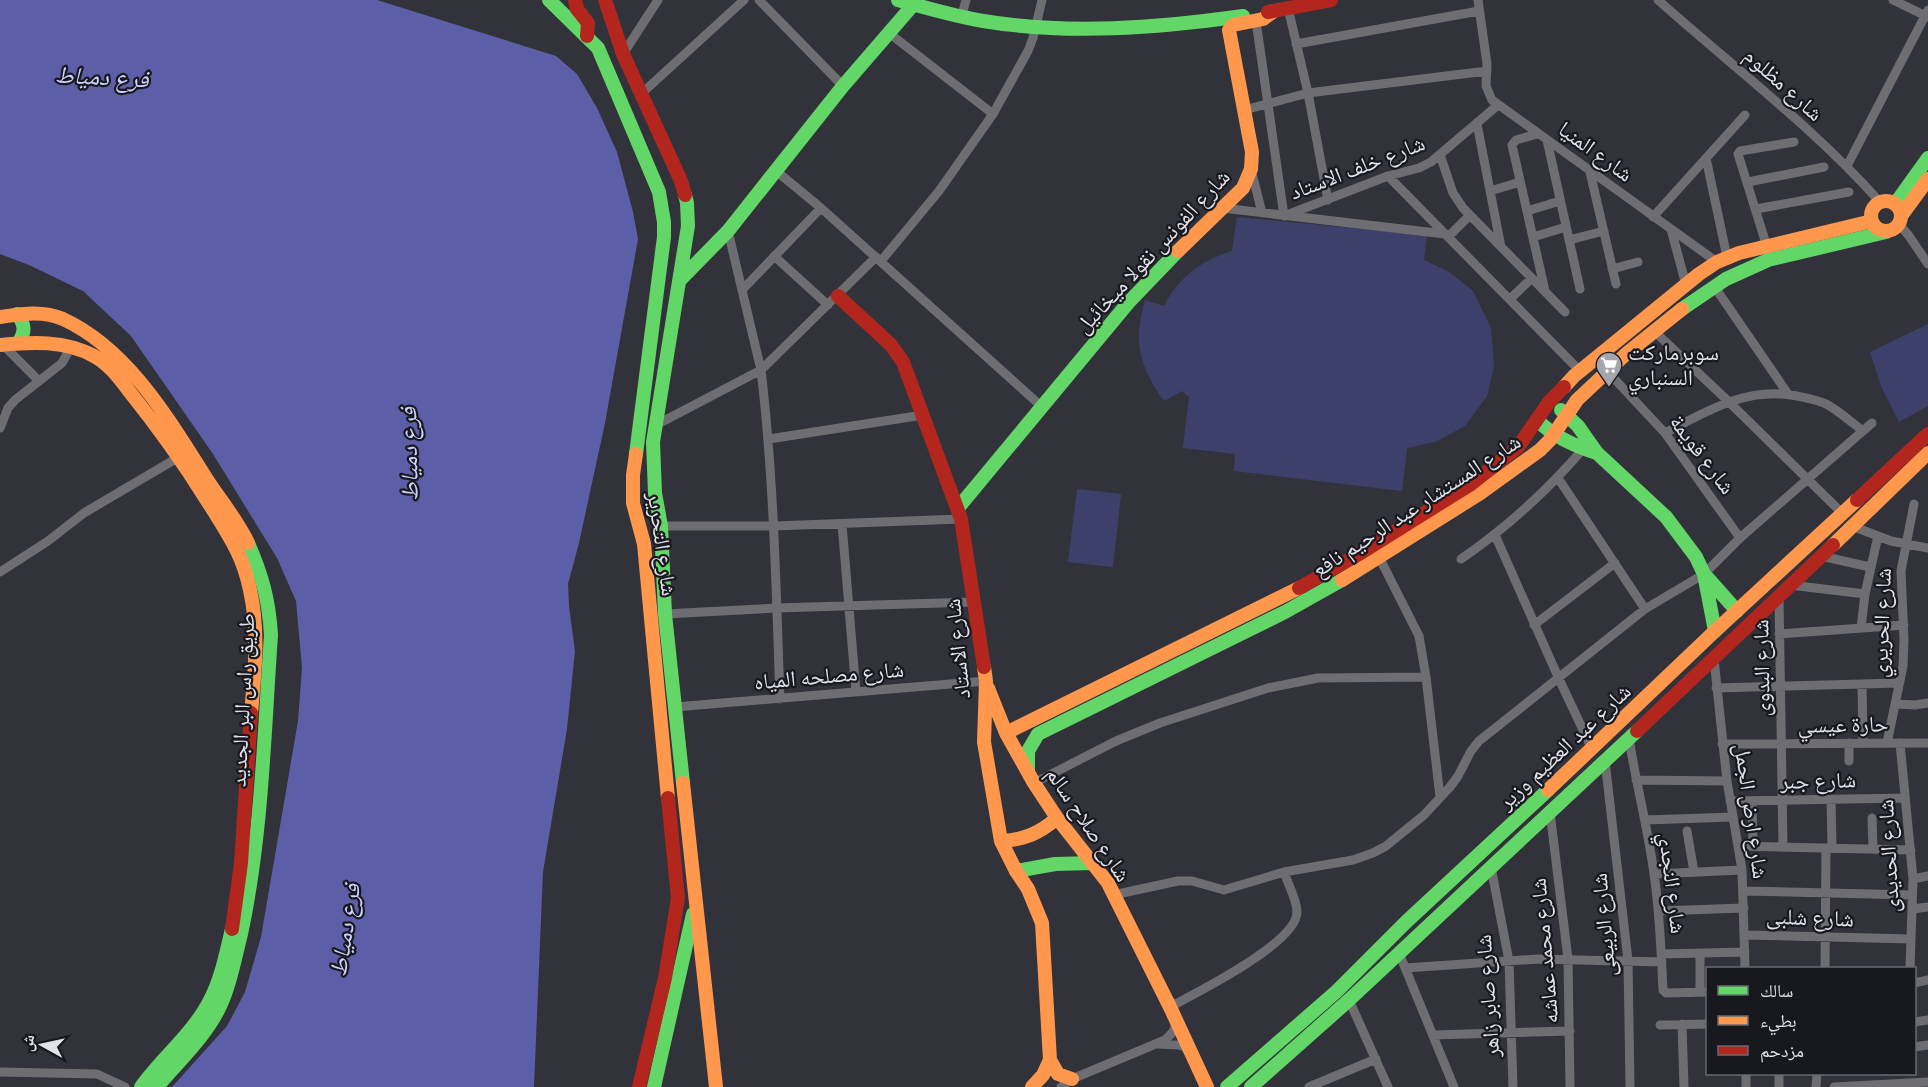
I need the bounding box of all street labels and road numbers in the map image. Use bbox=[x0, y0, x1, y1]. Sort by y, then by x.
street label: شارع مظلوم bbox=[1738, 41, 1829, 128]
street label: شارع المنيا bbox=[1553, 115, 1639, 187]
street label: شارع خلف الاستاد bbox=[1285, 128, 1429, 206]
street label: شارع الفونس نقولا ميخائيل bbox=[1068, 163, 1236, 339]
street label: شارع قويمة bbox=[1664, 409, 1742, 499]
street label: شارع المستشار عبد الرحيم نافع bbox=[1306, 427, 1526, 584]
street label: شارع التحرير bbox=[642, 489, 684, 598]
street label: شارع الحريري bbox=[1865, 567, 1901, 679]
street label: شارع الاستاد bbox=[938, 598, 976, 700]
street label: طريق راس البر الجديد bbox=[223, 612, 261, 788]
street label: شارع البدوى bbox=[1746, 619, 1776, 717]
street label: شارع مصلحه المياه bbox=[753, 655, 905, 695]
street label: شارع عبد العظيم وزير bbox=[1491, 677, 1637, 816]
street label: حارة عيسي bbox=[1797, 709, 1889, 742]
street label: شارع ارض الجمل bbox=[1729, 742, 1775, 880]
street label: شارع صلاح سالم bbox=[1039, 761, 1138, 887]
street label: شارع جبر bbox=[1779, 765, 1856, 795]
street label: شارع الحديدى bbox=[1871, 799, 1905, 913]
street label: شارع النجدي bbox=[1649, 831, 1693, 936]
street label: شارع الربيعى bbox=[1585, 872, 1621, 978]
street label: شارع محمد عماشه bbox=[1524, 877, 1564, 1025]
street label: شارع شلبى bbox=[1765, 901, 1855, 933]
street label: شارع صابر زاهر bbox=[1469, 934, 1505, 1059]

